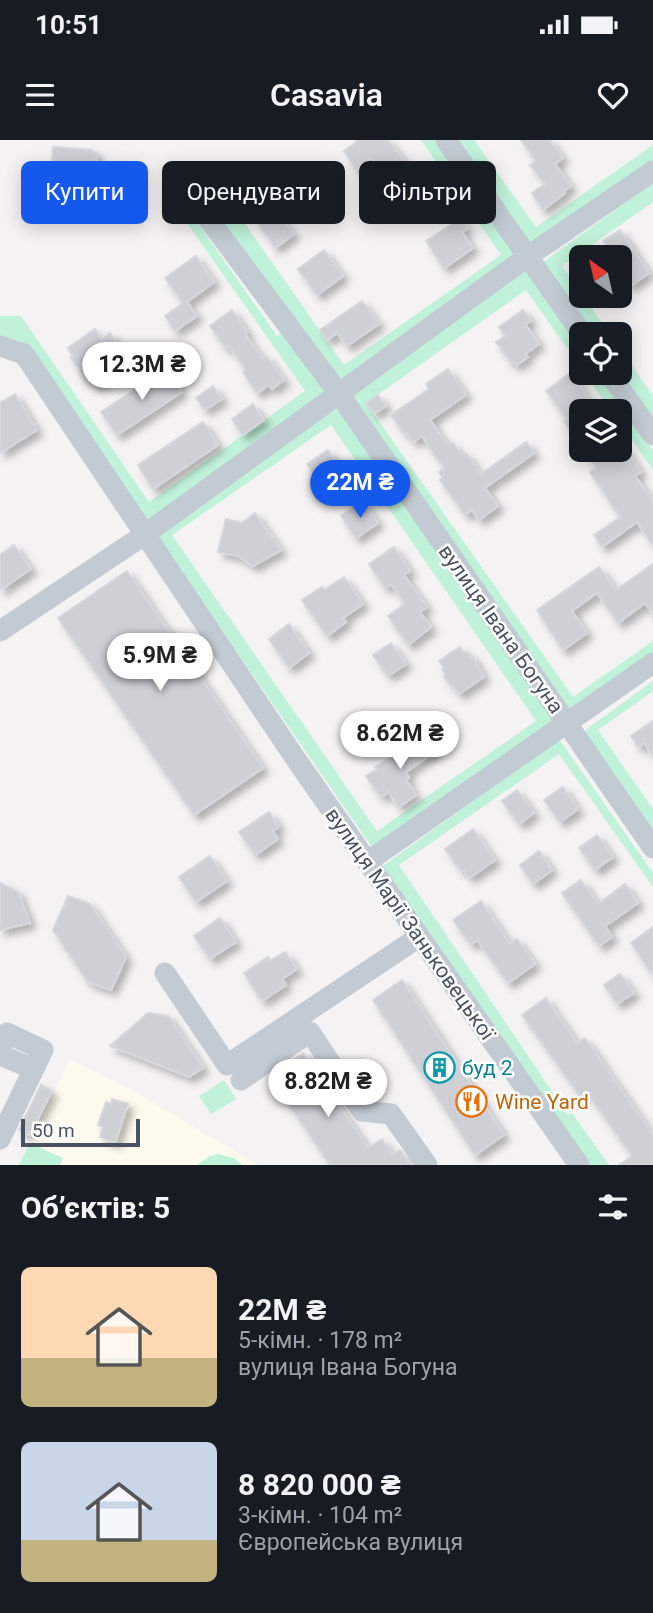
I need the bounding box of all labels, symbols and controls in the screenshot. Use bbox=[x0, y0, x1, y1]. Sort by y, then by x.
text: 10:51 bbox=[35, 10, 102, 40]
icon: menu bbox=[21, 76, 59, 114]
text: Casavia bbox=[270, 76, 383, 114]
icon: heart bbox=[594, 76, 632, 114]
chip: Купити bbox=[21, 161, 148, 224]
chip: Орендувати bbox=[162, 161, 345, 224]
chip: Фільтри bbox=[359, 161, 496, 224]
north arrow bbox=[569, 245, 632, 308]
map controls bbox=[569, 245, 632, 462]
button: locate bbox=[569, 322, 632, 385]
pin: 12.3M ₴ bbox=[77, 342, 207, 402]
text: 12.3M ₴ bbox=[98, 351, 186, 378]
button: layers bbox=[569, 399, 632, 462]
pin: 22M ₴ bbox=[311, 460, 409, 520]
text: 22M ₴ bbox=[326, 469, 394, 496]
street label: вулиця Івана Богуна bbox=[434, 540, 568, 718]
pin: 5.9M ₴ bbox=[103, 634, 217, 693]
text: 5.9M ₴ bbox=[123, 642, 197, 669]
pin: 8.62M ₴ bbox=[335, 712, 465, 771]
text: 8.62M ₴ bbox=[356, 720, 444, 747]
street label: вулиця Марії Заньковецької bbox=[320, 803, 500, 1045]
building icon: буд 2 bbox=[422, 1051, 456, 1085]
place label: буд 2 bbox=[462, 1056, 513, 1080]
pin: 8.82M ₴ bbox=[263, 1060, 393, 1119]
text: 8.82M ₴ bbox=[284, 1068, 372, 1095]
restaurant icon: Wine Yard bbox=[455, 1085, 489, 1119]
place label: Wine Yard bbox=[495, 1090, 589, 1114]
scale bar bbox=[21, 1116, 140, 1148]
text: 50 m bbox=[32, 1119, 75, 1142]
icon: filters bbox=[594, 1188, 632, 1226]
text: Об’єктів: 5 bbox=[21, 1190, 170, 1225]
text: 22M ₴ bbox=[238, 1292, 326, 1327]
icon: home bbox=[77, 1295, 161, 1379]
text: 5-кімн. · 178 m² bbox=[238, 1327, 402, 1354]
text: вулиця Івана Богуна bbox=[238, 1354, 457, 1381]
text: 8 820 000 ₴ bbox=[238, 1467, 401, 1502]
icon: home bbox=[77, 1470, 161, 1554]
text: 3-кімн. · 104 m² bbox=[238, 1502, 402, 1529]
text: Європейська вулиця bbox=[238, 1529, 463, 1556]

